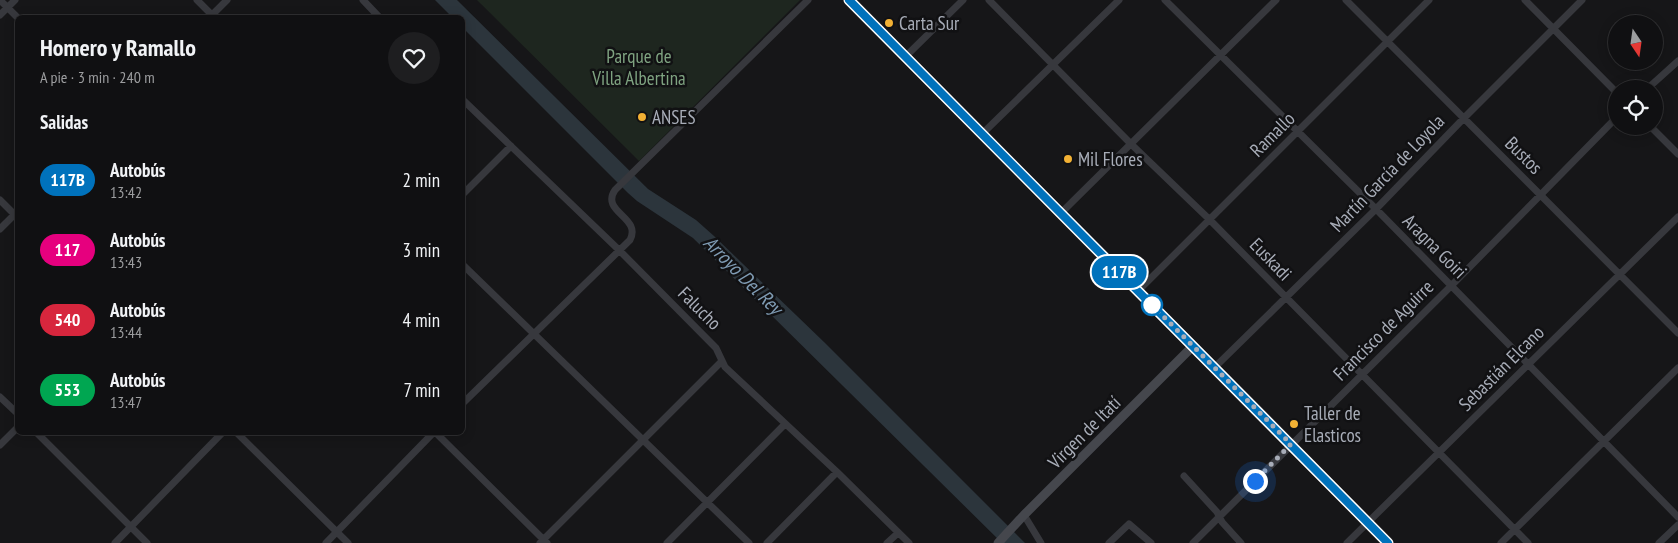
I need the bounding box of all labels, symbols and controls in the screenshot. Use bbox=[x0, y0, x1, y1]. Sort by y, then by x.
place label: Carta Sur bbox=[899, 11, 960, 35]
north arrow bbox=[1608, 15, 1662, 70]
map controls bbox=[1608, 15, 1663, 135]
marker: Carta Sur bbox=[883, 17, 895, 29]
text: Homero y Ramallo bbox=[40, 32, 196, 63]
button: heart bbox=[388, 32, 440, 84]
park label: Parque de Villa Albertina bbox=[591, 44, 686, 90]
text: A pie · 3 min · 240 m bbox=[40, 67, 155, 87]
button: locate bbox=[1608, 80, 1663, 135]
place label: ANSES bbox=[652, 105, 696, 129]
street label: Ramallo bbox=[1245, 107, 1299, 161]
street label: Martín García de Loyola bbox=[1325, 109, 1449, 237]
text: Salidas bbox=[40, 110, 88, 134]
marker: ANSES bbox=[636, 111, 648, 123]
street label: Bustos bbox=[1500, 131, 1548, 179]
place label: Mil Flores bbox=[1078, 147, 1143, 171]
marker: Mil Flores bbox=[1062, 153, 1074, 165]
text: Autobús bbox=[110, 158, 166, 182]
text: 117B bbox=[50, 168, 85, 191]
text: 2 min bbox=[403, 168, 440, 192]
text: 13:42 bbox=[110, 182, 142, 202]
street label: Aragna Goiri bbox=[1398, 209, 1472, 283]
text: Autobús bbox=[110, 228, 166, 252]
water label: Arroyo Del Rey bbox=[698, 230, 790, 322]
street label: Euskadi bbox=[1245, 233, 1297, 285]
text: 117 bbox=[55, 238, 80, 261]
text: 3 min bbox=[403, 238, 440, 262]
text: 13:43 bbox=[110, 252, 142, 272]
line badge: 117B bbox=[1084, 256, 1154, 288]
text: 117B bbox=[1102, 260, 1136, 283]
street label: Francisco de Aguirre bbox=[1328, 275, 1438, 385]
street label: Falucho bbox=[673, 281, 727, 335]
unlabelled marker bbox=[1141, 294, 1163, 316]
text: Autobús bbox=[110, 298, 166, 322]
text: 540 bbox=[55, 308, 80, 331]
text: 4 min bbox=[403, 308, 440, 332]
street label: Sebastián Elcano bbox=[1453, 320, 1549, 416]
text: 13:44 bbox=[110, 322, 142, 342]
text: Autobús bbox=[110, 368, 166, 392]
text: 553 bbox=[55, 378, 80, 401]
text: 7 min bbox=[403, 378, 440, 402]
street label: Virgen de Itatí bbox=[1042, 391, 1125, 474]
text: 13:47 bbox=[110, 392, 142, 412]
place label: Taller de Elasticos bbox=[1304, 401, 1361, 447]
marker: Taller de Elasticos bbox=[1288, 418, 1300, 430]
your location bbox=[1243, 469, 1268, 494]

